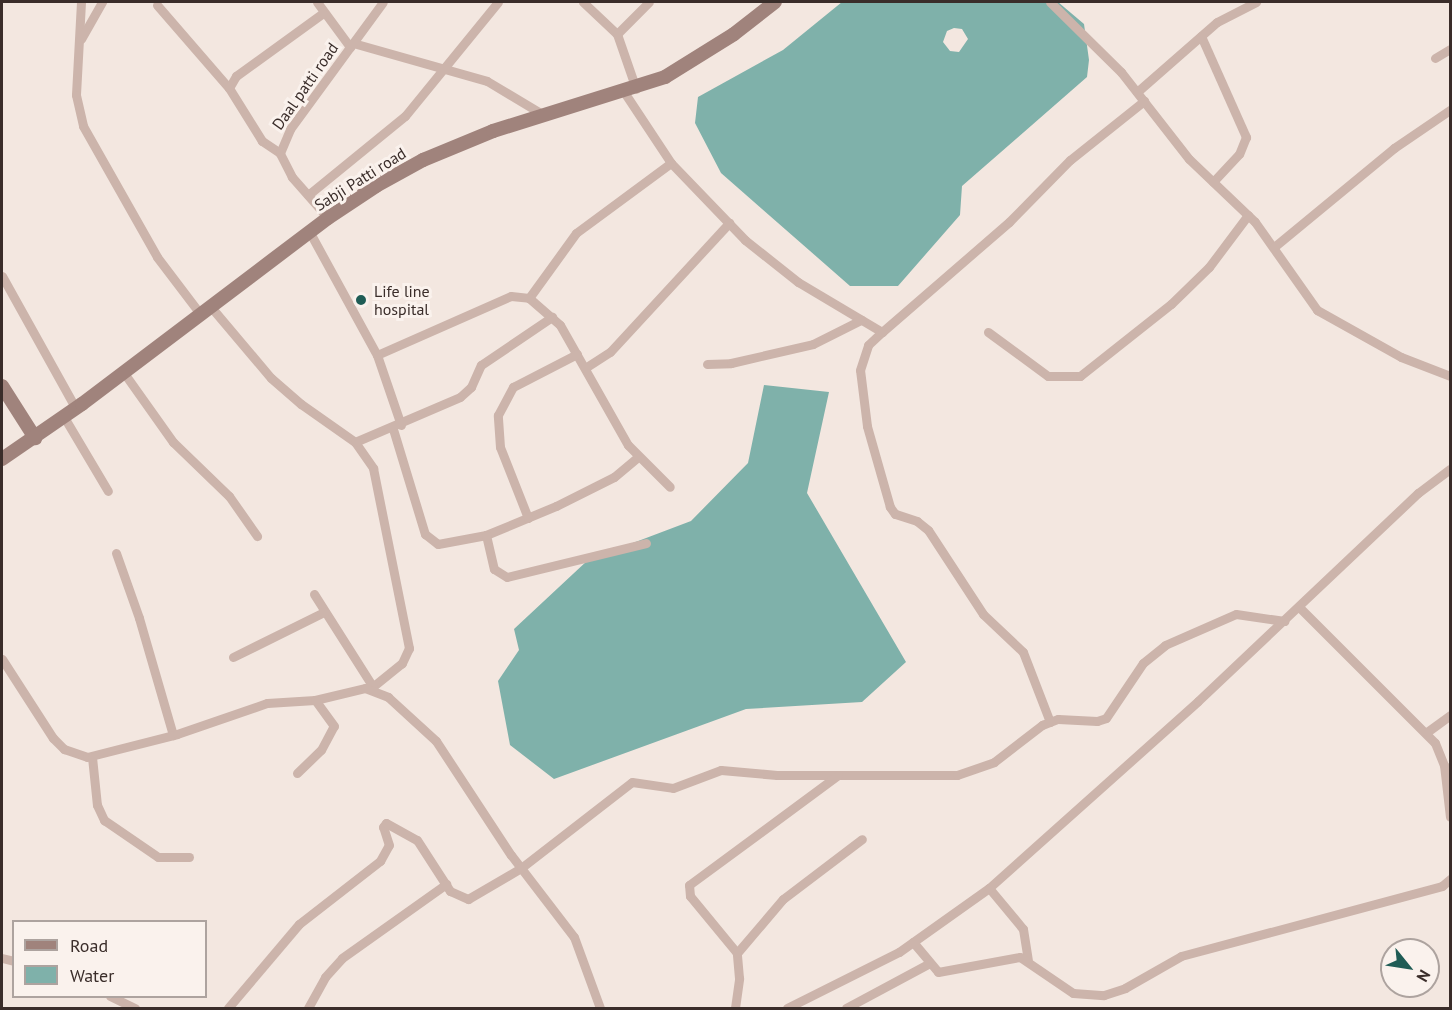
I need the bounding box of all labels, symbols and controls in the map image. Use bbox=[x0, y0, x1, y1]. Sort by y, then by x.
street label: Daal patti road bbox=[268, 39, 342, 133]
street label: Sabji Patti road bbox=[311, 143, 409, 215]
place label: Life line hospital bbox=[374, 281, 430, 319]
marker: Life line hospital bbox=[352, 291, 370, 309]
legend bbox=[12, 920, 207, 998]
text: Road bbox=[70, 934, 108, 957]
north arrow bbox=[1380, 938, 1440, 998]
text: Water bbox=[70, 964, 114, 987]
text: N bbox=[1413, 966, 1435, 986]

